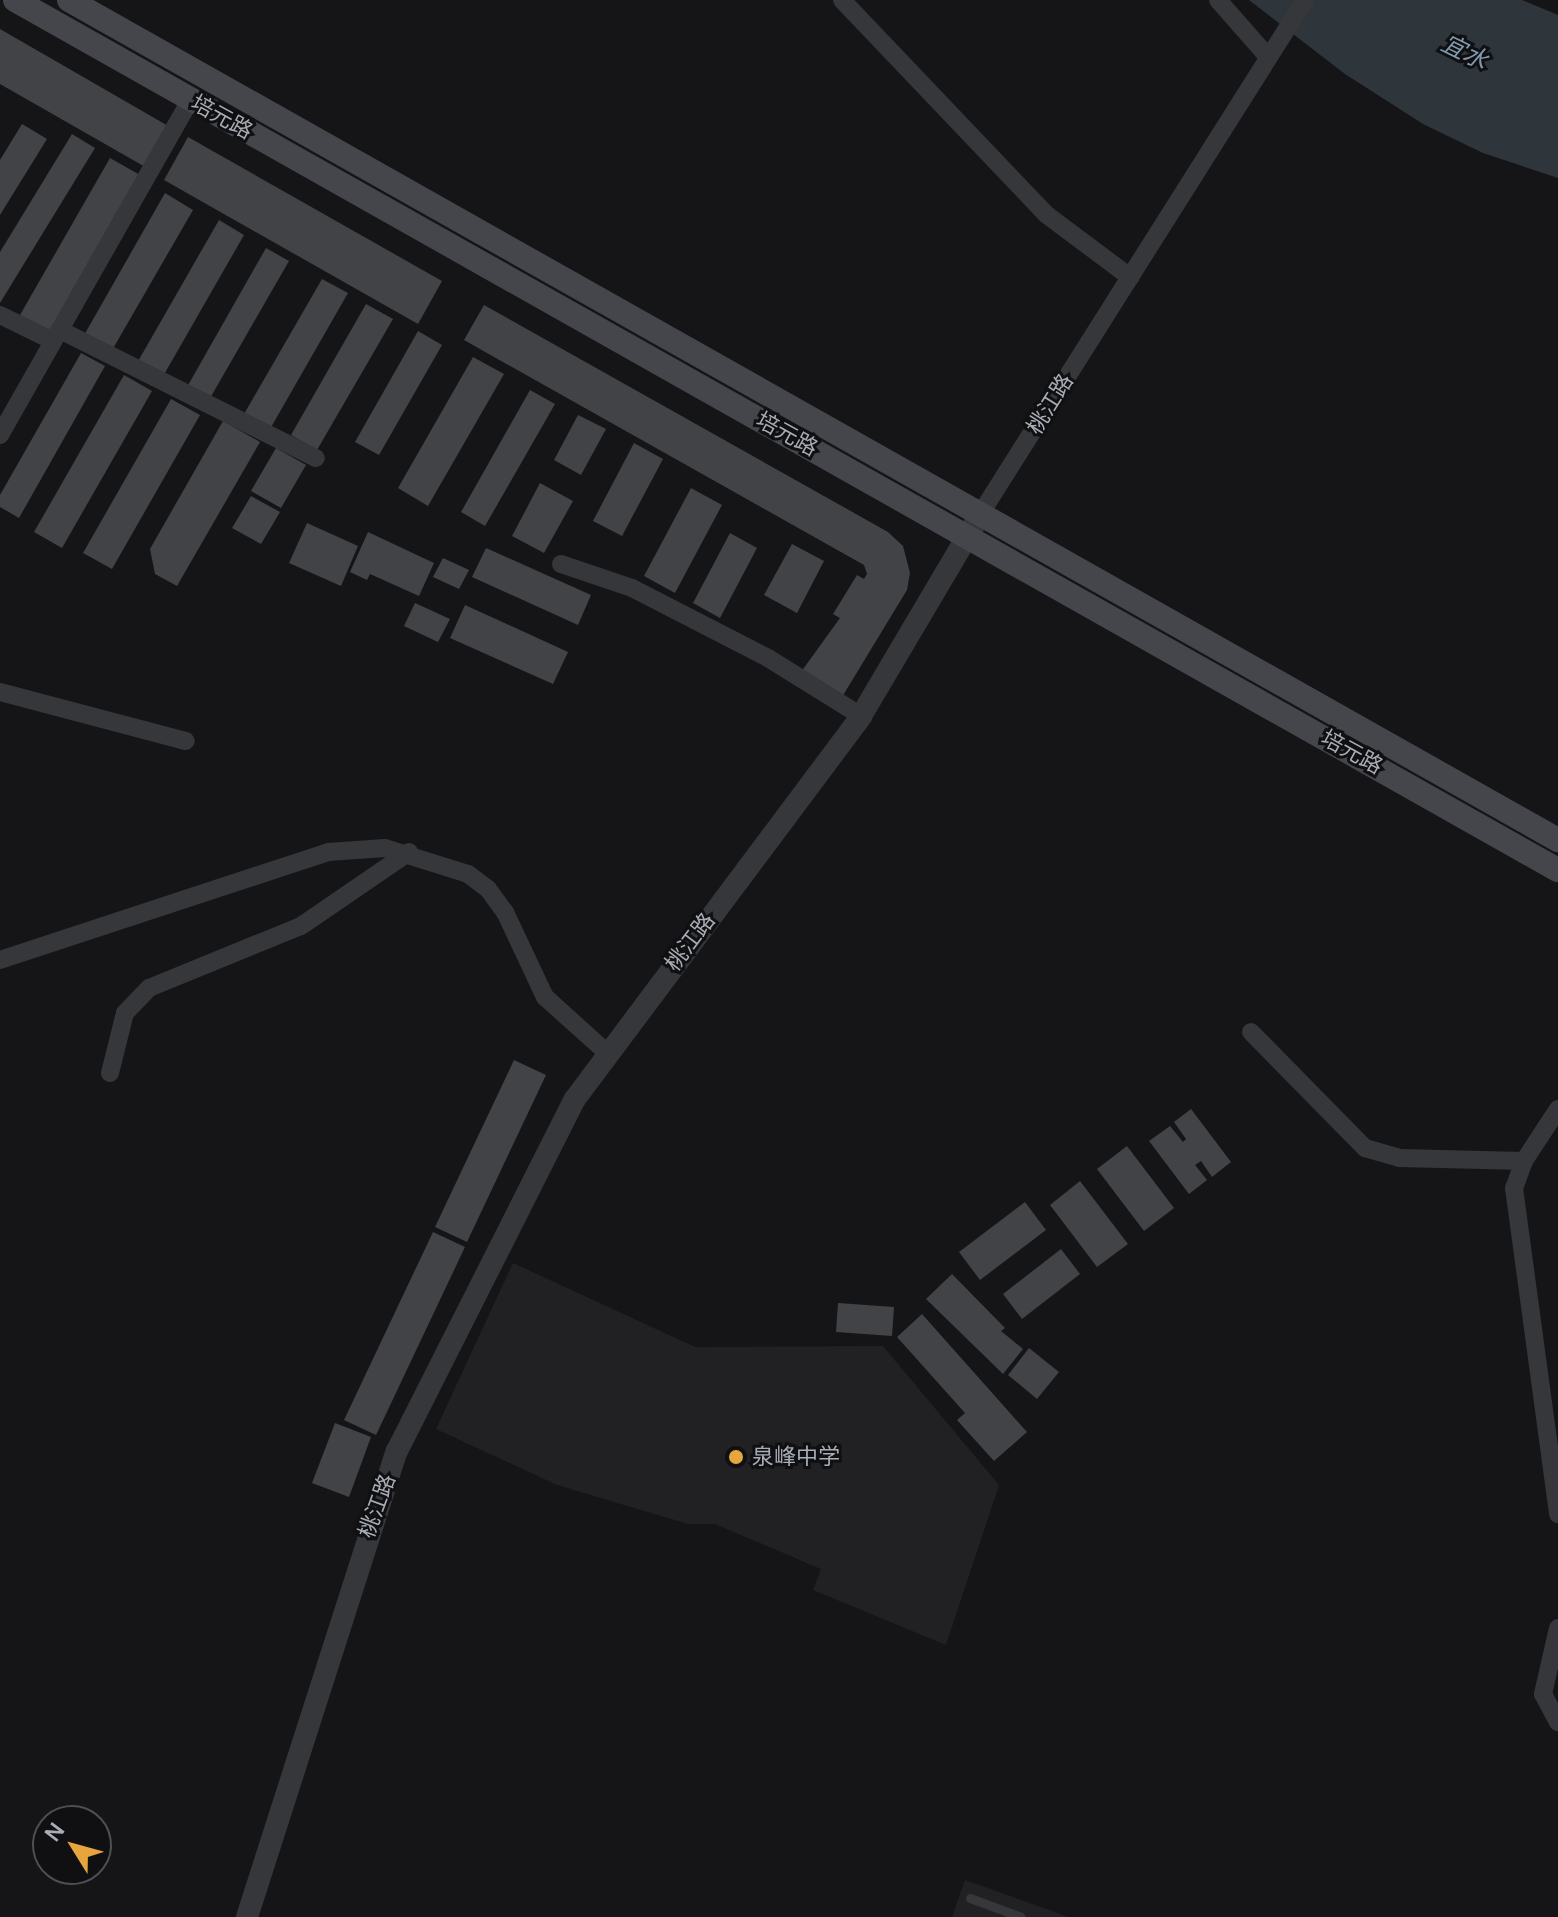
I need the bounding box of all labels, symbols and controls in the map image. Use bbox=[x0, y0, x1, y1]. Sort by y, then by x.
water label: 宜水 bbox=[1437, 28, 1493, 74]
street label: 培元路 bbox=[187, 89, 257, 145]
street label: 桃江路 bbox=[1021, 369, 1079, 439]
street label: 培元路 bbox=[752, 406, 822, 462]
street label: 培元路 bbox=[1317, 724, 1387, 780]
street label: 桃江路 bbox=[660, 908, 720, 976]
place label: 泉峰中学 bbox=[752, 1444, 840, 1470]
marker: 泉峰中学 bbox=[727, 1448, 745, 1466]
street label: 桃江路 bbox=[353, 1470, 401, 1542]
north arrow bbox=[32, 1805, 112, 1885]
text: N bbox=[38, 1816, 71, 1847]

